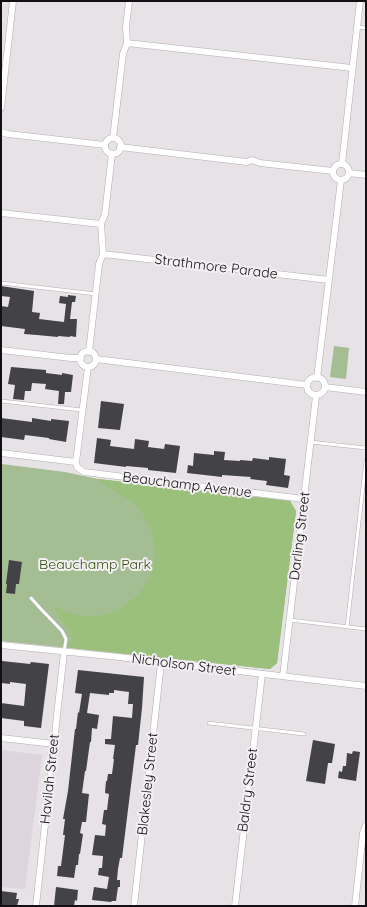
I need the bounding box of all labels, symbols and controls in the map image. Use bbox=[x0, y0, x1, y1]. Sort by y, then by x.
street label: Strathmore Parade bbox=[153, 251, 279, 283]
street label: Beauchamp Avenue bbox=[121, 469, 253, 501]
street label: Darling Street bbox=[286, 491, 314, 581]
park label: Beauchamp Park bbox=[39, 557, 151, 573]
street label: Nicholson Street bbox=[131, 650, 237, 680]
street label: Blakesley Street bbox=[134, 732, 162, 836]
street label: Havilah Street bbox=[37, 733, 63, 825]
street label: Baldry Street bbox=[235, 747, 261, 833]

